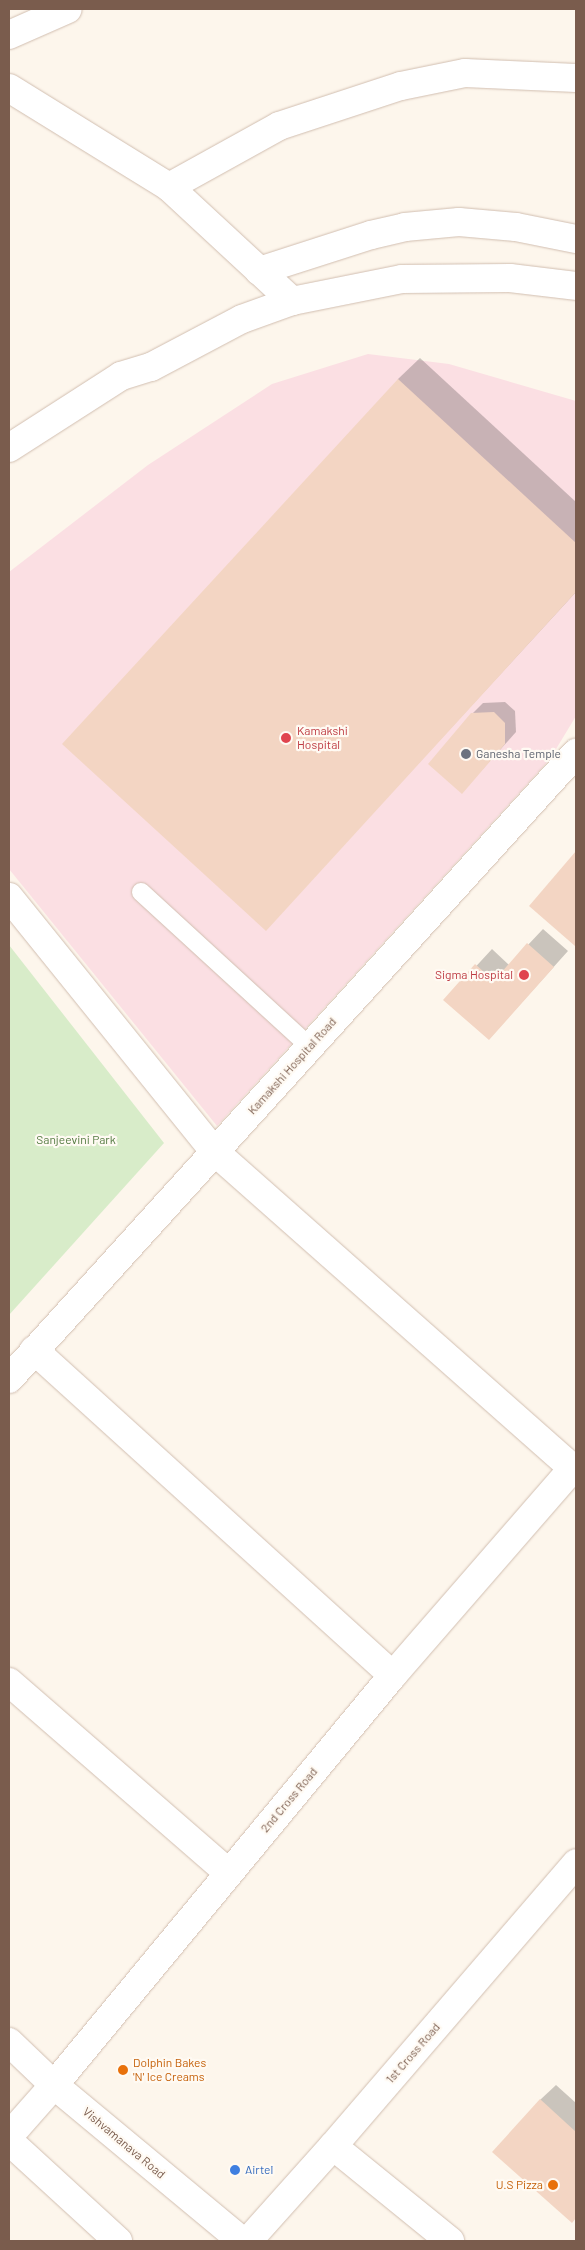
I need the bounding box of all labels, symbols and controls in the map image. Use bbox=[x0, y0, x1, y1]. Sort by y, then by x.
place label: Kamakshi Hospital bbox=[297, 724, 348, 752]
marker: Kamakshi Hospital bbox=[279, 731, 293, 745]
place label: Ganesha Temple bbox=[476, 747, 561, 761]
marker: Ganesha Temple bbox=[460, 748, 472, 760]
place label: Sigma Hospital bbox=[435, 968, 513, 982]
marker: Sigma Hospital bbox=[517, 968, 531, 982]
street label: Kamakshi Hospital Road bbox=[245, 1015, 339, 1117]
park label: Sanjeevini Park bbox=[36, 1133, 116, 1147]
street label: 2nd Cross Road bbox=[258, 1765, 320, 1835]
street label: 1st Cross Road bbox=[383, 2020, 443, 2086]
place label: Dolphin Bakes 'N' Ice Creams bbox=[133, 2056, 206, 2084]
marker: Dolphin Bakes 'N' Ice Creams bbox=[117, 2064, 129, 2076]
street label: Vishvamanava Road bbox=[80, 2104, 168, 2182]
place label: Airtel bbox=[245, 2163, 273, 2177]
marker: Airtel bbox=[229, 2164, 241, 2176]
place label: U.S Pizza bbox=[496, 2178, 543, 2192]
marker: U.S Pizza bbox=[547, 2179, 559, 2191]

